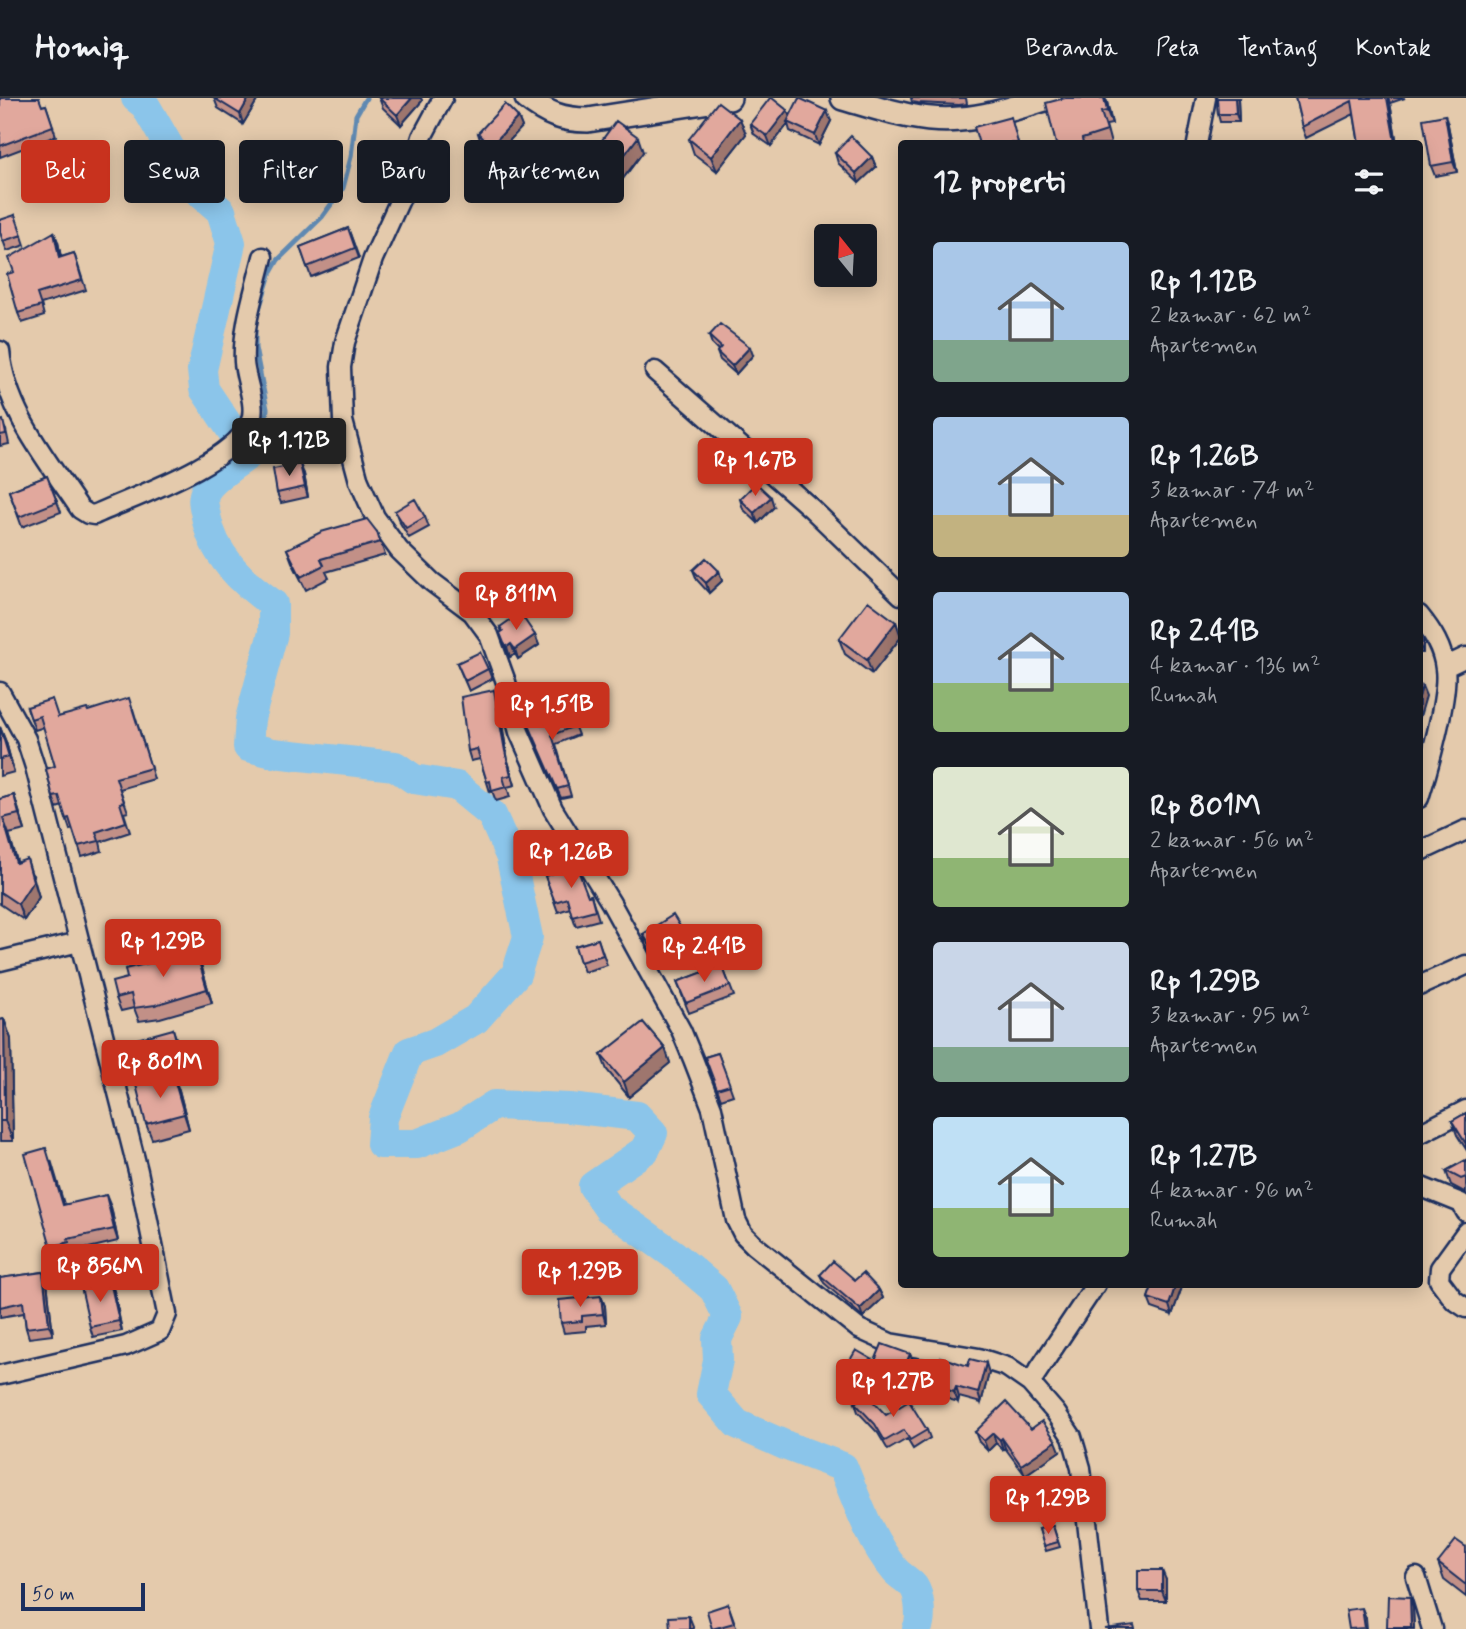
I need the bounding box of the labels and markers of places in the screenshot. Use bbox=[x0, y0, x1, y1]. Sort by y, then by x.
pin: Rp 1.12B bbox=[217, 418, 361, 478]
pin: Rp 1.67B bbox=[683, 438, 827, 498]
pin: Rp 811M bbox=[451, 573, 581, 632]
pin: Rp 1.51B bbox=[480, 682, 624, 742]
pin: Rp 1.26B bbox=[499, 830, 643, 890]
pin: Rp 1.29B bbox=[91, 920, 235, 979]
pin: Rp 2.41B bbox=[632, 924, 776, 984]
pin: Rp 801M bbox=[95, 1040, 225, 1100]
pin: Rp 856M bbox=[35, 1244, 165, 1304]
pin: Rp 1.29B bbox=[508, 1250, 652, 1309]
pin: Rp 1.27B bbox=[821, 1360, 965, 1419]
pin: Rp 1.29B bbox=[976, 1476, 1120, 1536]

